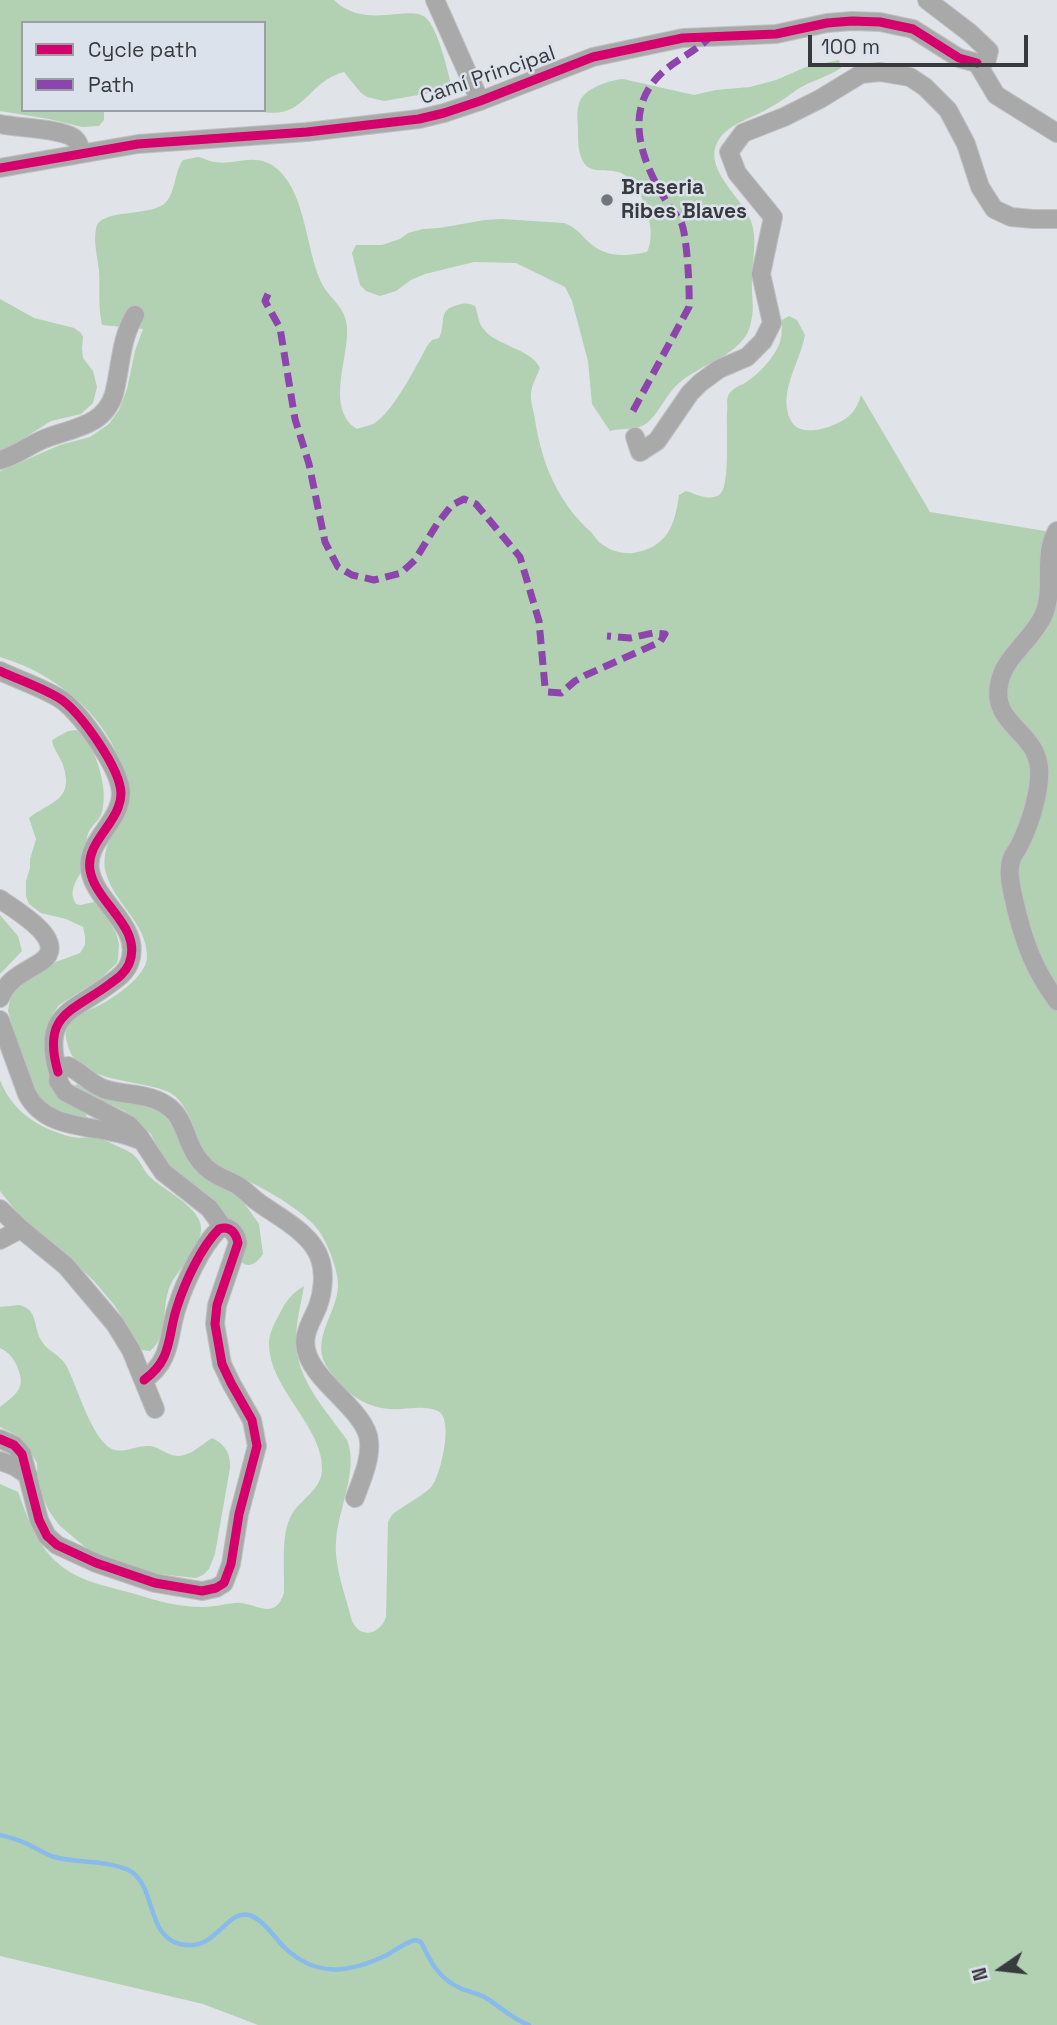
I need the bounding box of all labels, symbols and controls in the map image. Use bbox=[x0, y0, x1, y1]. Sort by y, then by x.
legend bbox=[21, 21, 266, 112]
scale bar bbox=[812, 21, 1032, 65]
text: 100 m bbox=[821, 33, 880, 60]
text: Cycle path bbox=[88, 36, 197, 63]
street label: Camí Principal bbox=[417, 41, 559, 111]
text: Path bbox=[88, 71, 134, 98]
place label: Braseria Ribes Blaves bbox=[621, 175, 747, 225]
marker: Braseria Ribes Blaves bbox=[599, 192, 615, 208]
north arrow bbox=[966, 1934, 1036, 2004]
text: N bbox=[966, 1965, 994, 1983]

